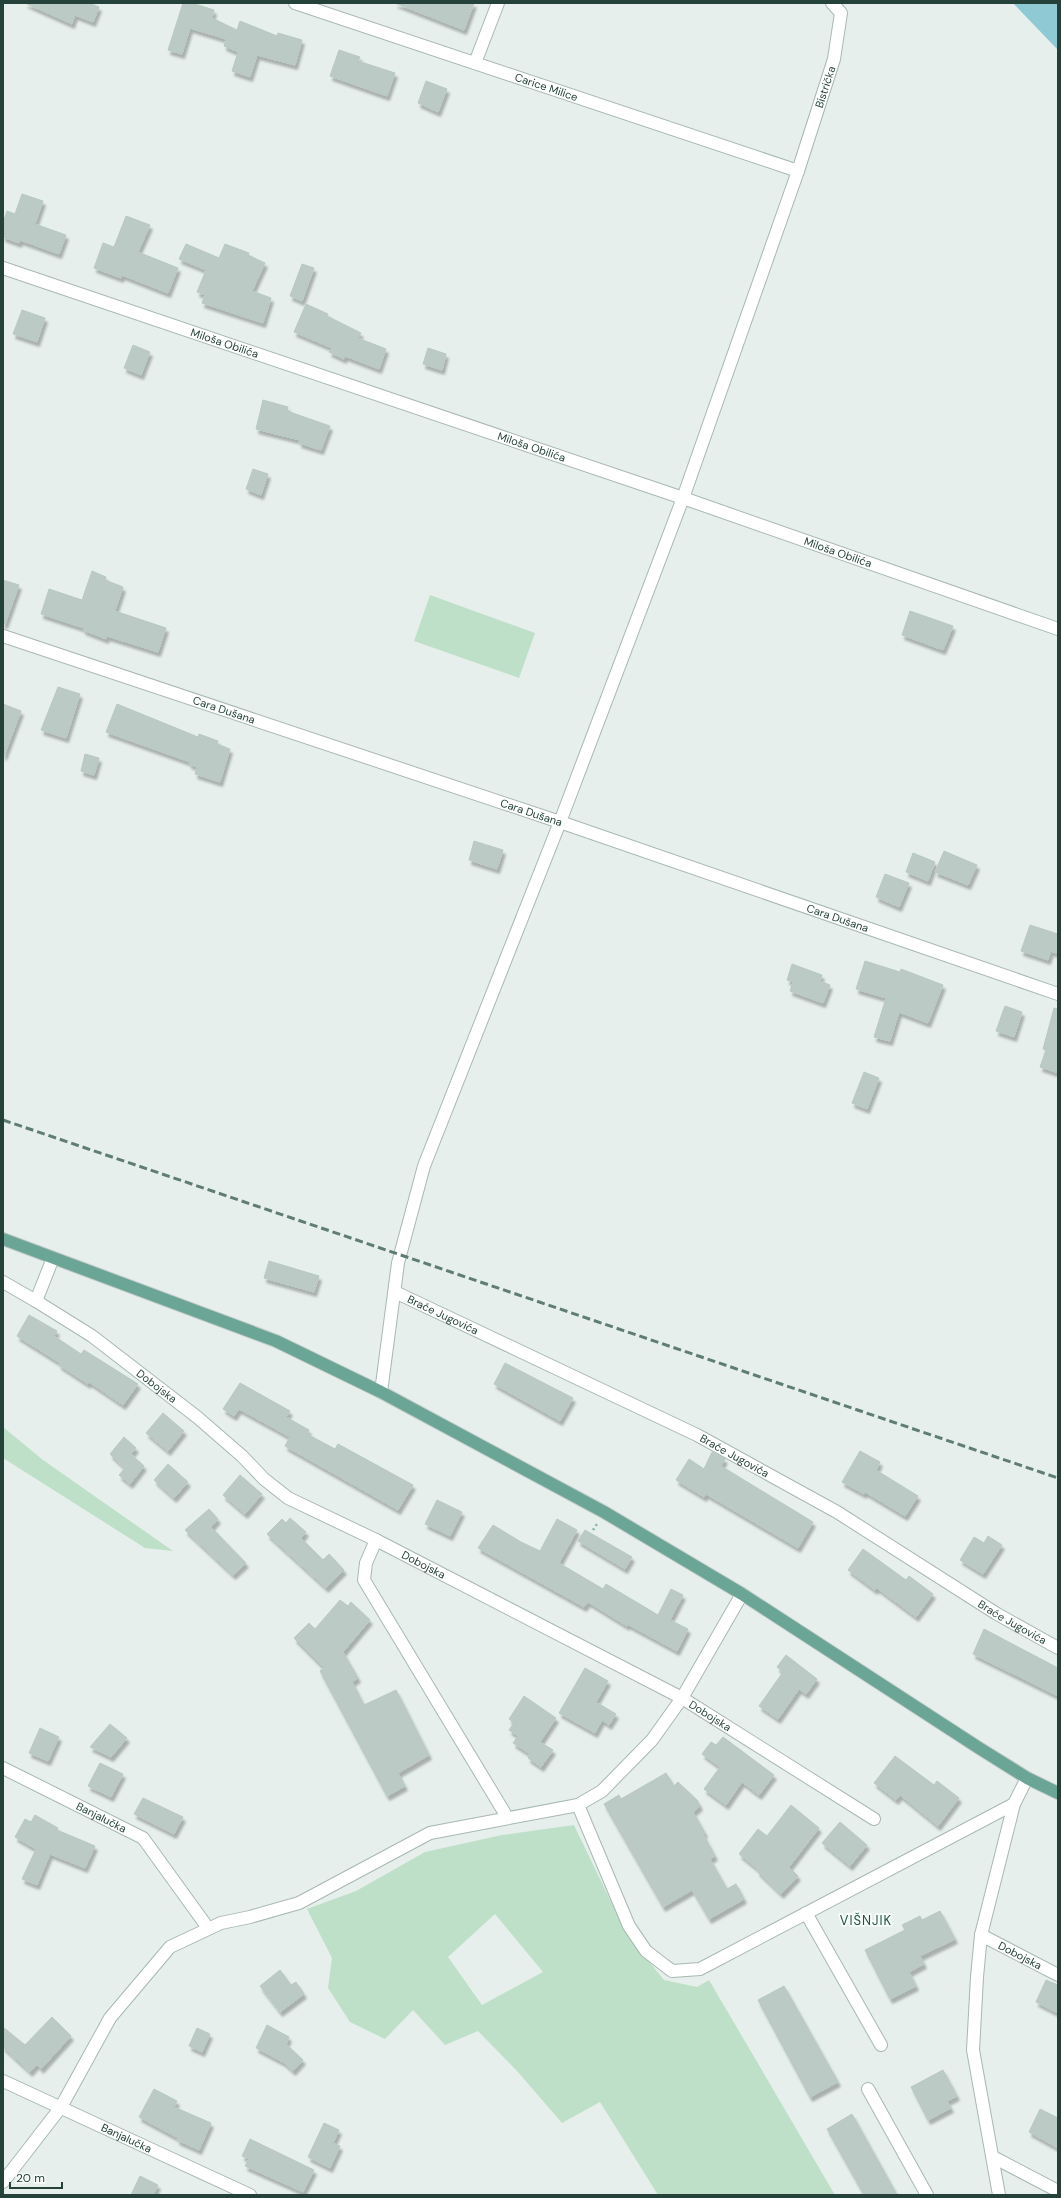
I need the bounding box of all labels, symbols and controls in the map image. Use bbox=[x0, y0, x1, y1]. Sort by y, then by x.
street label: Bistrička bbox=[812, 64, 838, 110]
street label: Carice Milice bbox=[513, 70, 580, 104]
street label: Miloša Obilića bbox=[189, 325, 260, 361]
street label: Miloša Obilića bbox=[496, 429, 567, 465]
street label: Miloša Obilića bbox=[802, 534, 874, 570]
street label: Cara Dušana bbox=[191, 693, 257, 727]
street label: Cara Dušana bbox=[498, 796, 564, 829]
street label: Cara Dušana bbox=[805, 901, 870, 935]
street label: Braće Jugovića bbox=[405, 1292, 481, 1337]
street label: Dobojska bbox=[134, 1366, 180, 1406]
street label: Braće Jugovića bbox=[697, 1431, 772, 1480]
street label: Dobojska bbox=[399, 1548, 448, 1582]
street label: Braće Jugovića bbox=[975, 1597, 1049, 1647]
street label: Dobojska bbox=[686, 1697, 734, 1734]
street label: Banjalučka bbox=[74, 1799, 129, 1836]
district label: VIŠNJIK bbox=[840, 1912, 892, 1929]
street label: Dobojska bbox=[996, 1938, 1044, 1972]
street label: Banjalučka bbox=[99, 2120, 154, 2156]
scale bar bbox=[10, 2164, 62, 2190]
text: 20 m bbox=[16, 2170, 45, 2186]

